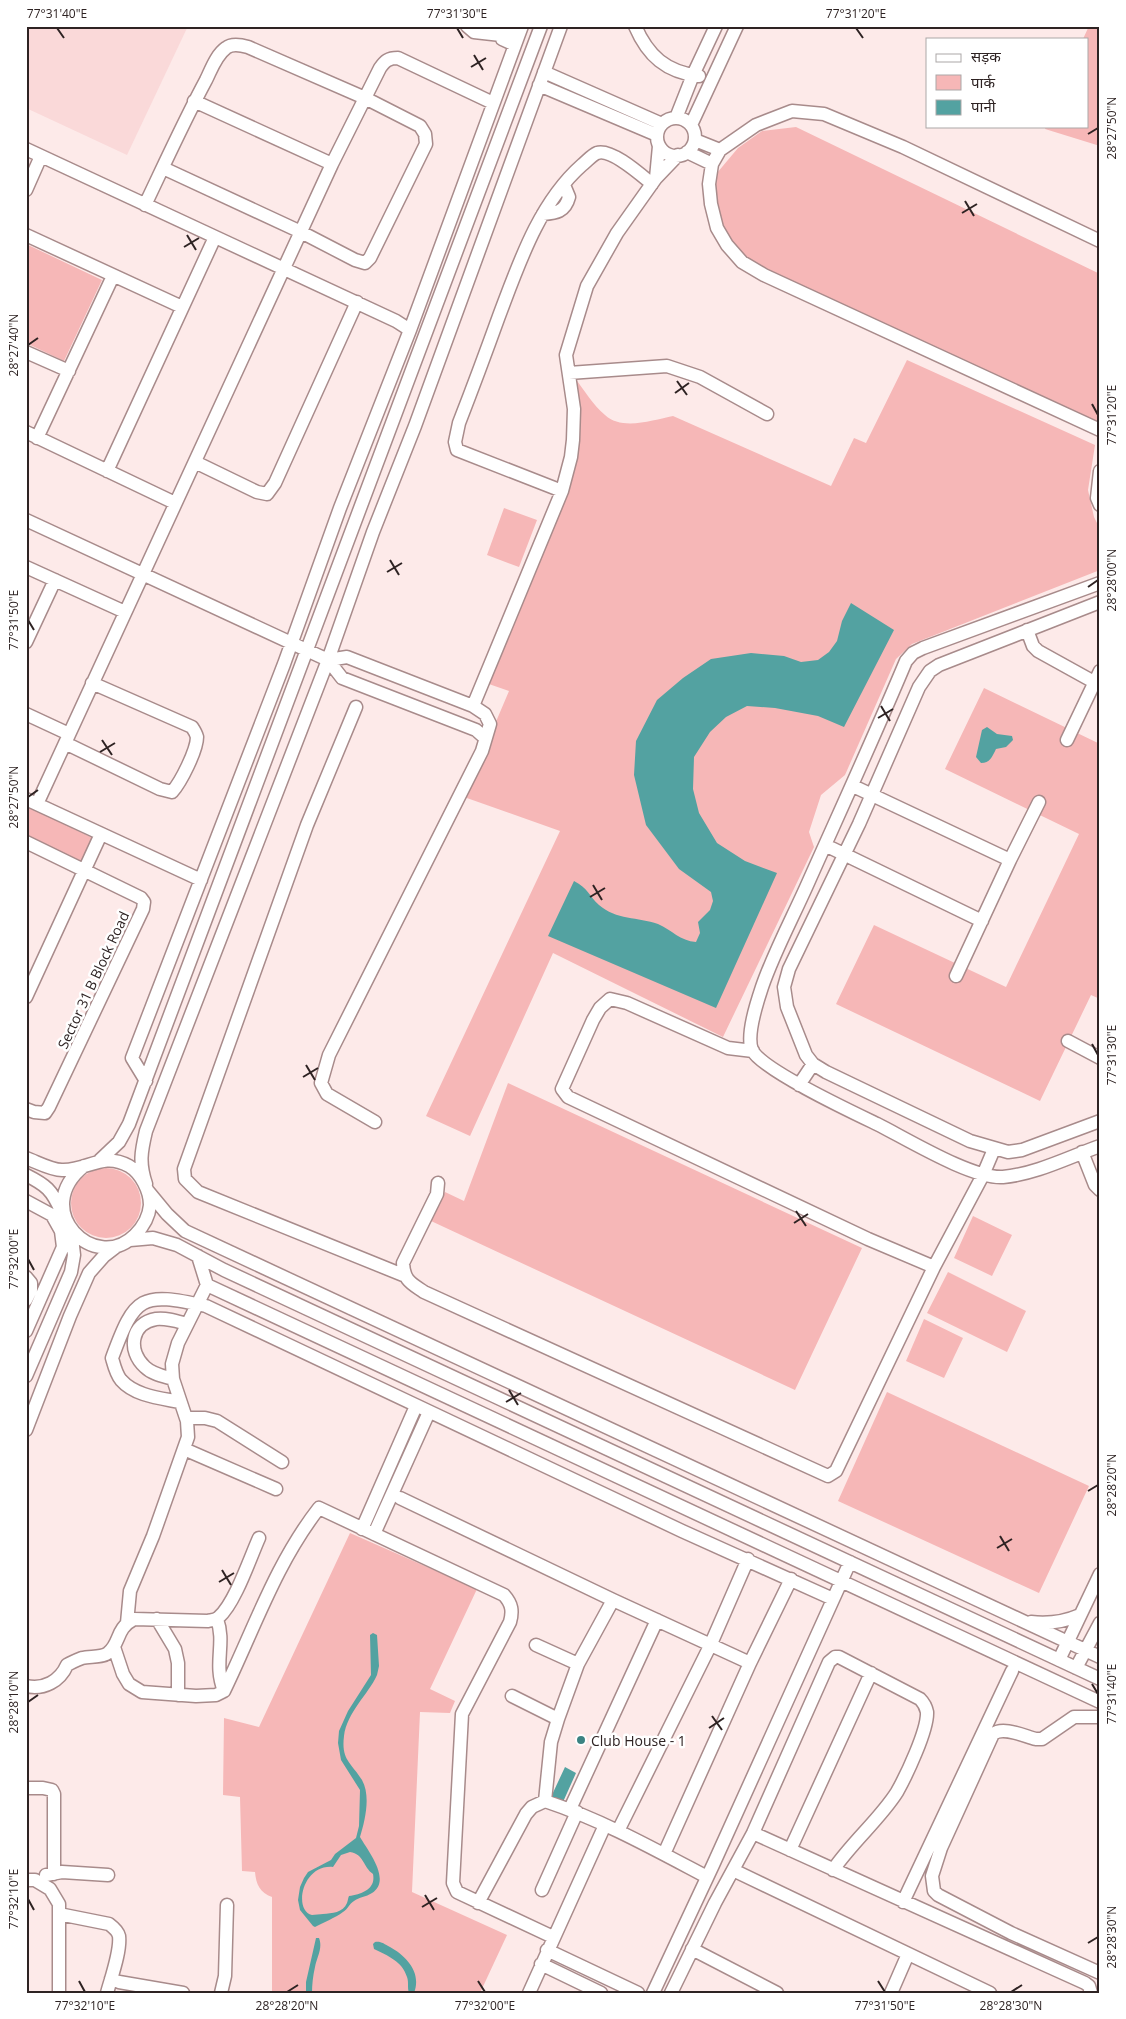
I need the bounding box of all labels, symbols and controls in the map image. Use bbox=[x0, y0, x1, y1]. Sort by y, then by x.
text: 77°31'40"E bbox=[27, 5, 87, 22]
text: 77°31'30"E bbox=[427, 5, 487, 22]
text: 77°31'20"E bbox=[826, 5, 886, 22]
legend bbox=[926, 38, 1088, 128]
text: सड़क bbox=[971, 46, 1001, 66]
text: पार्क bbox=[971, 72, 995, 92]
text: पानी bbox=[971, 96, 997, 116]
text: 28°27'50"N bbox=[1103, 97, 1120, 159]
text: 28°27'40"N bbox=[5, 314, 22, 376]
text: 77°31'20"E bbox=[1103, 385, 1120, 445]
text: 28°28'00"N bbox=[1103, 549, 1120, 611]
text: 77°31'50"E bbox=[5, 590, 22, 650]
text: 28°27'50"N bbox=[5, 766, 22, 828]
street label: Sector 31 B Block Road bbox=[53, 908, 133, 1052]
text: 77°31'30"E bbox=[1103, 1025, 1120, 1085]
text: 77°32'00"E bbox=[5, 1229, 22, 1289]
text: 28°28'20"N bbox=[1103, 1454, 1120, 1516]
text: 77°31'40"E bbox=[1103, 1664, 1120, 1724]
text: 28°28'10"N bbox=[5, 1671, 22, 1733]
place label: Club House - 1 bbox=[591, 1731, 686, 1750]
marker: Club House - 1 bbox=[575, 1734, 587, 1746]
text: 77°32'10"E bbox=[5, 1869, 22, 1929]
text: 28°28'30"N bbox=[1103, 1906, 1120, 1968]
text: 77°32'10"E bbox=[55, 1997, 115, 2014]
text: 28°28'20"N bbox=[256, 1997, 318, 2014]
text: 77°32'00"E bbox=[455, 1997, 515, 2014]
text: 77°31'50"E bbox=[855, 1997, 915, 2014]
text: 28°28'30"N bbox=[980, 1997, 1042, 2014]

